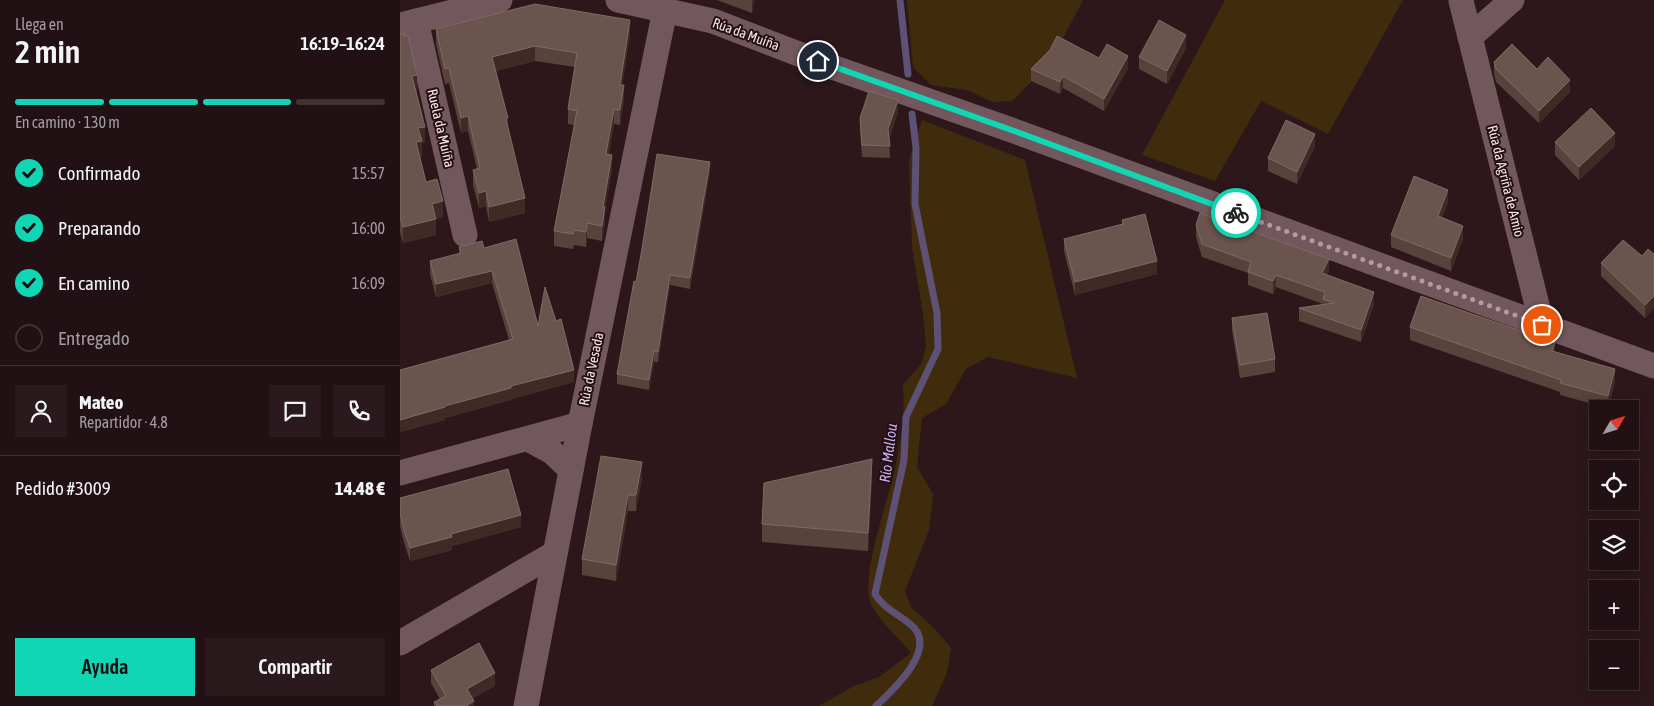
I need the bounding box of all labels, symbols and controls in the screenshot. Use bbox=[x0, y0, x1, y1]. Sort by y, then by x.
text: Llega en bbox=[15, 15, 64, 33]
street label: Rúa da Muíña bbox=[710, 15, 782, 53]
text: 16:19–16:24 bbox=[300, 32, 385, 54]
text: 2 min bbox=[15, 33, 80, 70]
pin bbox=[797, 40, 839, 82]
icon: home bbox=[804, 47, 832, 75]
street label: Ruela da Muíña bbox=[424, 87, 458, 169]
text: En camino · 130 m bbox=[15, 113, 120, 131]
street label: Rúa da Agriña de Amio bbox=[1484, 124, 1528, 238]
icon: check bbox=[15, 159, 43, 187]
text: Confirmado bbox=[58, 162, 140, 184]
text: 15:57 bbox=[352, 164, 385, 182]
courier bbox=[1211, 188, 1261, 238]
icon: bike bbox=[1222, 199, 1250, 227]
icon: check bbox=[15, 214, 43, 242]
text: Preparando bbox=[58, 217, 141, 239]
text: 16:00 bbox=[352, 219, 385, 237]
icon: check bbox=[15, 269, 43, 297]
text: En camino bbox=[58, 272, 130, 294]
text: 16:09 bbox=[352, 274, 385, 292]
pin bbox=[1521, 304, 1563, 346]
icon: bag bbox=[1528, 311, 1556, 339]
text: Entregado bbox=[58, 327, 130, 349]
street label: Rúa da Vesada bbox=[575, 331, 607, 407]
button: person bbox=[15, 385, 67, 437]
button: chat bbox=[269, 385, 321, 437]
button: phone bbox=[333, 385, 385, 437]
text: Mateo bbox=[79, 391, 123, 413]
north arrow bbox=[1589, 400, 1639, 450]
map controls bbox=[1589, 400, 1639, 690]
text: Repartidor · 4.8 bbox=[79, 413, 168, 431]
water label: Río Mallou bbox=[876, 423, 900, 483]
button: locate bbox=[1589, 460, 1639, 510]
text: Pedido #3009 bbox=[15, 477, 111, 499]
text: 14.48 € bbox=[335, 477, 385, 499]
button: layers bbox=[1589, 520, 1639, 570]
button: + bbox=[1589, 580, 1639, 630]
button: Ayuda bbox=[15, 638, 195, 696]
button: Compartir bbox=[205, 638, 385, 696]
button: − bbox=[1589, 640, 1639, 690]

